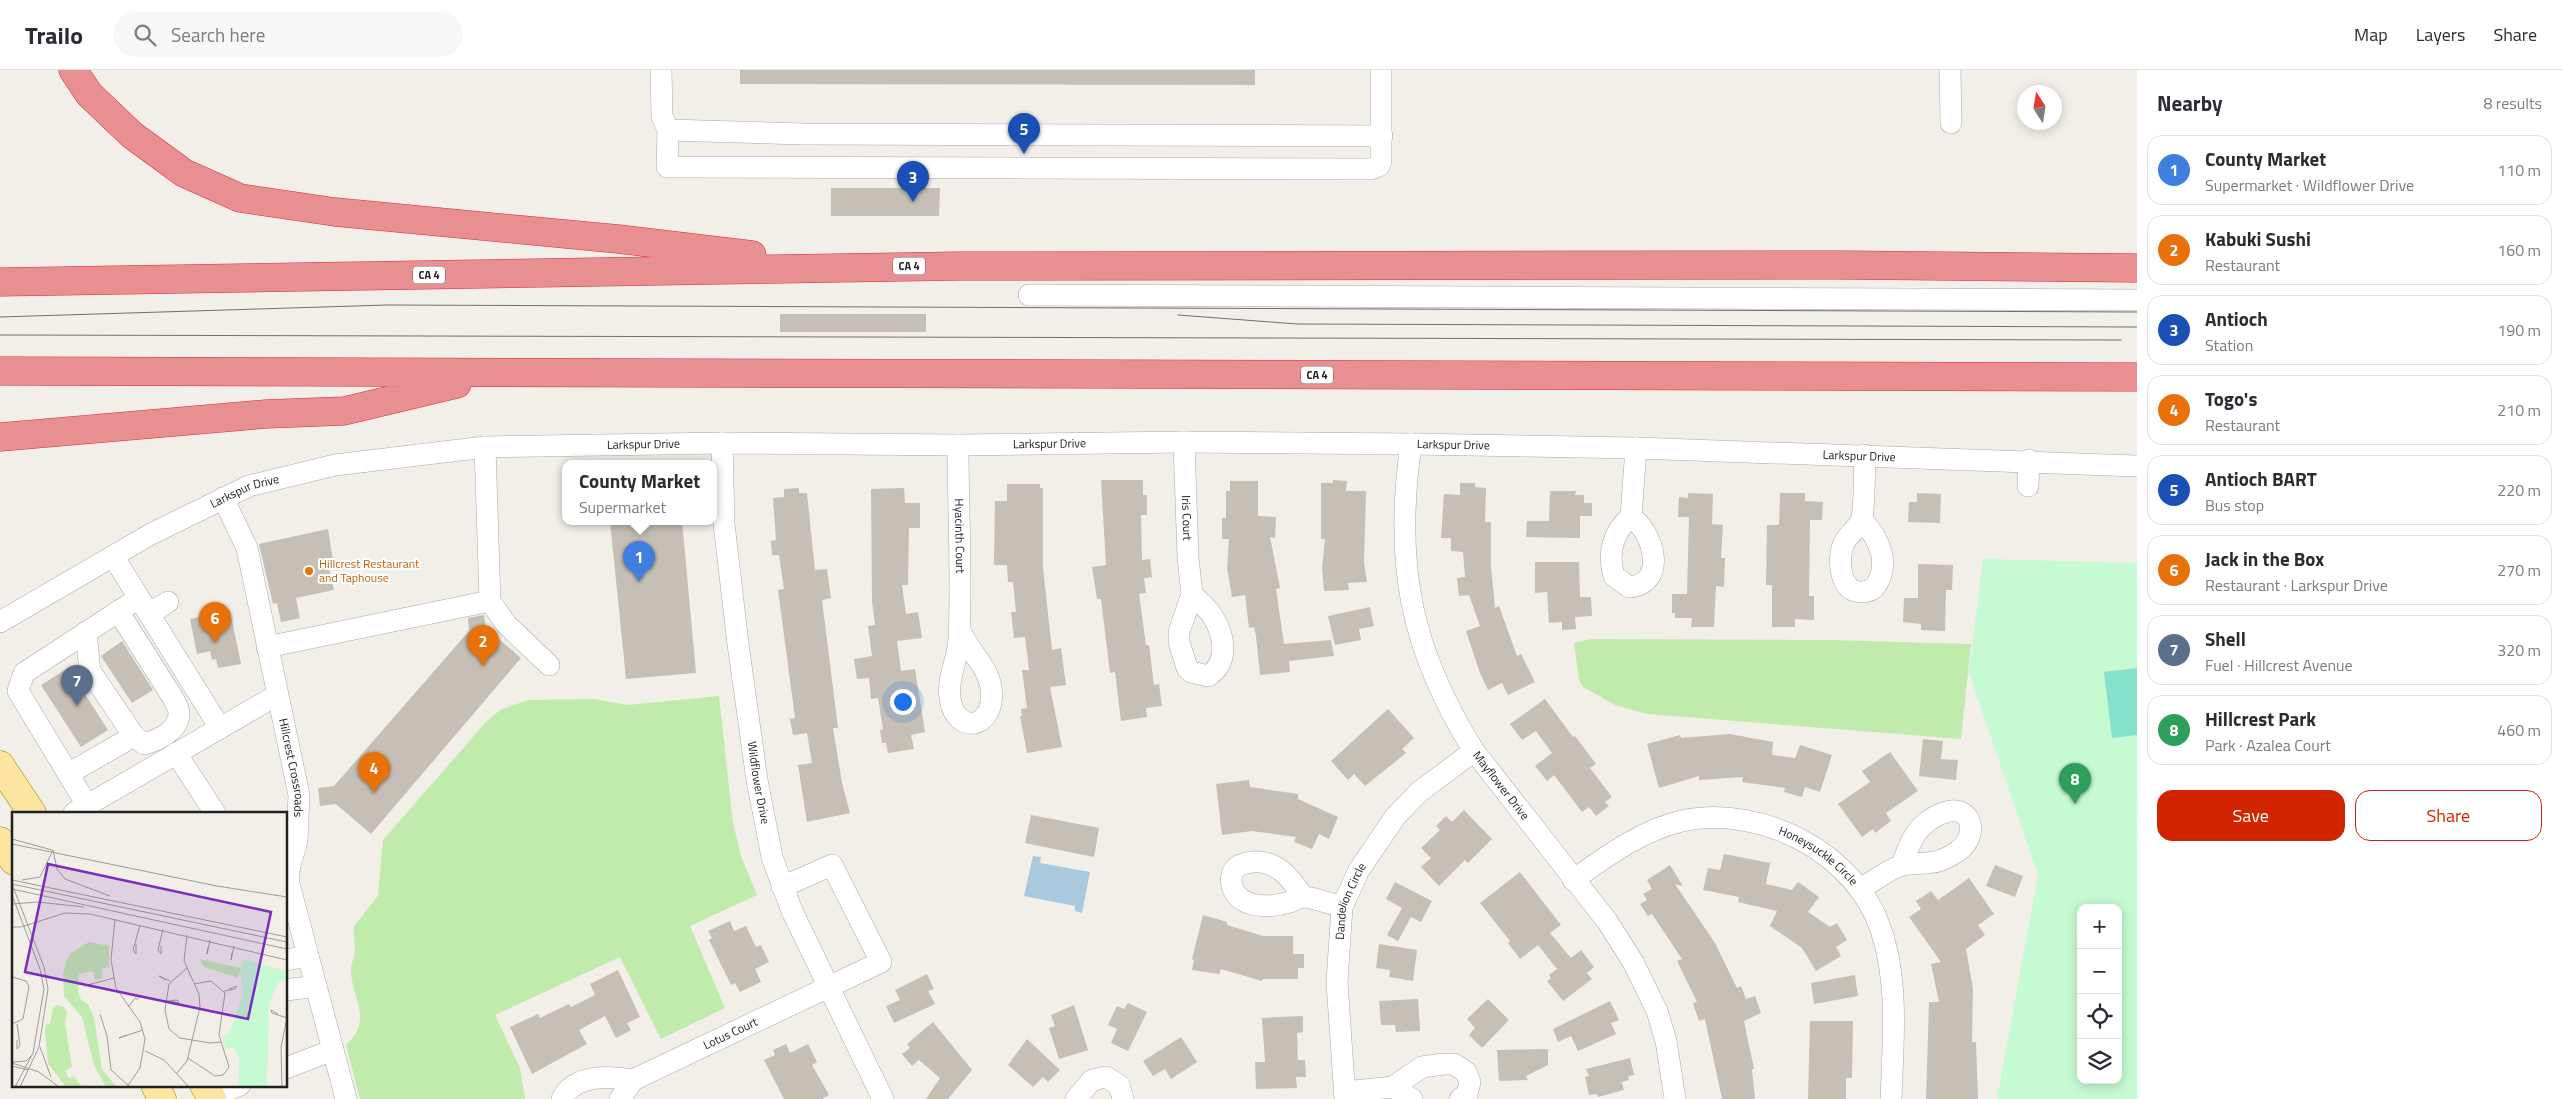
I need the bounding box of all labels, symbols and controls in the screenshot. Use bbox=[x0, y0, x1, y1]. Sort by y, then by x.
search box bbox=[113, 12, 463, 57]
text: Trailo bbox=[25, 17, 83, 53]
text: Search here bbox=[171, 20, 265, 49]
icon: search bbox=[131, 21, 159, 49]
text: Map bbox=[2354, 21, 2388, 48]
text: Layers bbox=[2416, 21, 2465, 48]
text: Share bbox=[2493, 21, 2537, 48]
north arrow bbox=[2017, 85, 2062, 130]
text: Nearby bbox=[2157, 87, 2222, 119]
text: 8 results bbox=[2483, 91, 2542, 115]
pin: 5 bbox=[1008, 113, 1040, 154]
text: County Market bbox=[2205, 144, 2326, 173]
text: 1 bbox=[2170, 158, 2178, 182]
text: 110 m bbox=[2497, 158, 2541, 182]
pin: 3 bbox=[897, 161, 929, 202]
text: Supermarket · Wildflower Drive bbox=[2205, 173, 2414, 197]
text: Kabuki Sushi bbox=[2205, 224, 2311, 253]
text: 2 bbox=[2170, 238, 2178, 262]
text: 160 m bbox=[2497, 238, 2541, 262]
text: Restaurant bbox=[2205, 253, 2280, 277]
road number: CA 4 bbox=[893, 258, 925, 275]
road number: CA 4 bbox=[413, 266, 445, 284]
text: Antioch bbox=[2205, 304, 2268, 333]
text: 3 bbox=[2170, 318, 2178, 342]
text: 190 m bbox=[2497, 318, 2541, 342]
text: Station bbox=[2205, 333, 2253, 357]
road number: CA 4 bbox=[1301, 366, 1333, 384]
text: Togo's bbox=[2205, 384, 2257, 413]
text: 4 bbox=[2170, 398, 2178, 422]
text: 210 m bbox=[2497, 398, 2541, 422]
text: Restaurant bbox=[2205, 413, 2280, 437]
street label: Larkspur Drive bbox=[1013, 433, 1086, 453]
street label: Larkspur Drive bbox=[607, 434, 680, 454]
street label: Larkspur Drive bbox=[1417, 434, 1490, 454]
street label: Larkspur Drive bbox=[1822, 445, 1896, 466]
popup bbox=[562, 460, 717, 525]
text: Antioch BART bbox=[2205, 464, 2317, 493]
text: County Market bbox=[579, 466, 700, 495]
street label: Larkspur Drive bbox=[207, 469, 281, 513]
text: 5 bbox=[2170, 478, 2178, 502]
text: 220 m bbox=[2497, 478, 2541, 502]
text: Bus stop bbox=[2205, 493, 2264, 517]
text: Supermarket bbox=[579, 495, 666, 519]
street label: Iris Court bbox=[1177, 495, 1197, 542]
street label: Hyacinth Court bbox=[950, 498, 970, 574]
pin: 1 bbox=[623, 541, 655, 582]
text: Jack in the Box bbox=[2205, 544, 2324, 573]
place label: Hillcrest Restaurant and Taphouse bbox=[319, 554, 420, 587]
text: 6 bbox=[2170, 558, 2178, 582]
text: 270 m bbox=[2497, 558, 2541, 582]
marker: Hillcrest Restaurant and Taphouse bbox=[303, 565, 315, 577]
text: Restaurant · Larkspur Drive bbox=[2205, 573, 2388, 597]
pin: 6 bbox=[199, 602, 231, 643]
text: Shell bbox=[2205, 624, 2246, 653]
pin: 2 bbox=[467, 625, 499, 666]
text: 7 bbox=[2170, 638, 2178, 662]
text: 320 m bbox=[2497, 638, 2541, 662]
text: Fuel · Hillcrest Avenue bbox=[2205, 653, 2353, 677]
pin: 7 bbox=[61, 665, 93, 706]
your location bbox=[890, 689, 916, 715]
text: Hillcrest Park bbox=[2205, 704, 2316, 733]
street label: Hillcrest Crossroads bbox=[274, 716, 309, 818]
text: 8 bbox=[2170, 718, 2178, 742]
text: 460 m bbox=[2497, 718, 2541, 742]
text: Park · Azalea Court bbox=[2205, 733, 2331, 757]
street label: Wildflower Drive bbox=[743, 740, 775, 826]
street label: Mayflower Drive bbox=[1468, 747, 1535, 824]
pin: 4 bbox=[358, 752, 390, 793]
pin: 8 bbox=[2059, 763, 2091, 804]
button: Save bbox=[2157, 790, 2345, 841]
button: Share bbox=[2355, 790, 2542, 841]
inset map bbox=[12, 812, 288, 1086]
street label: Honeysuckle Circle bbox=[1776, 821, 1863, 890]
street label: Dandelion Circle bbox=[1330, 858, 1371, 940]
map controls bbox=[2077, 904, 2122, 1084]
button: + bbox=[2077, 904, 2122, 949]
button: − bbox=[2077, 949, 2122, 994]
button: locate bbox=[2077, 994, 2122, 1039]
street label: Lotus Court bbox=[700, 1012, 761, 1054]
button: layers bbox=[2077, 1039, 2122, 1084]

